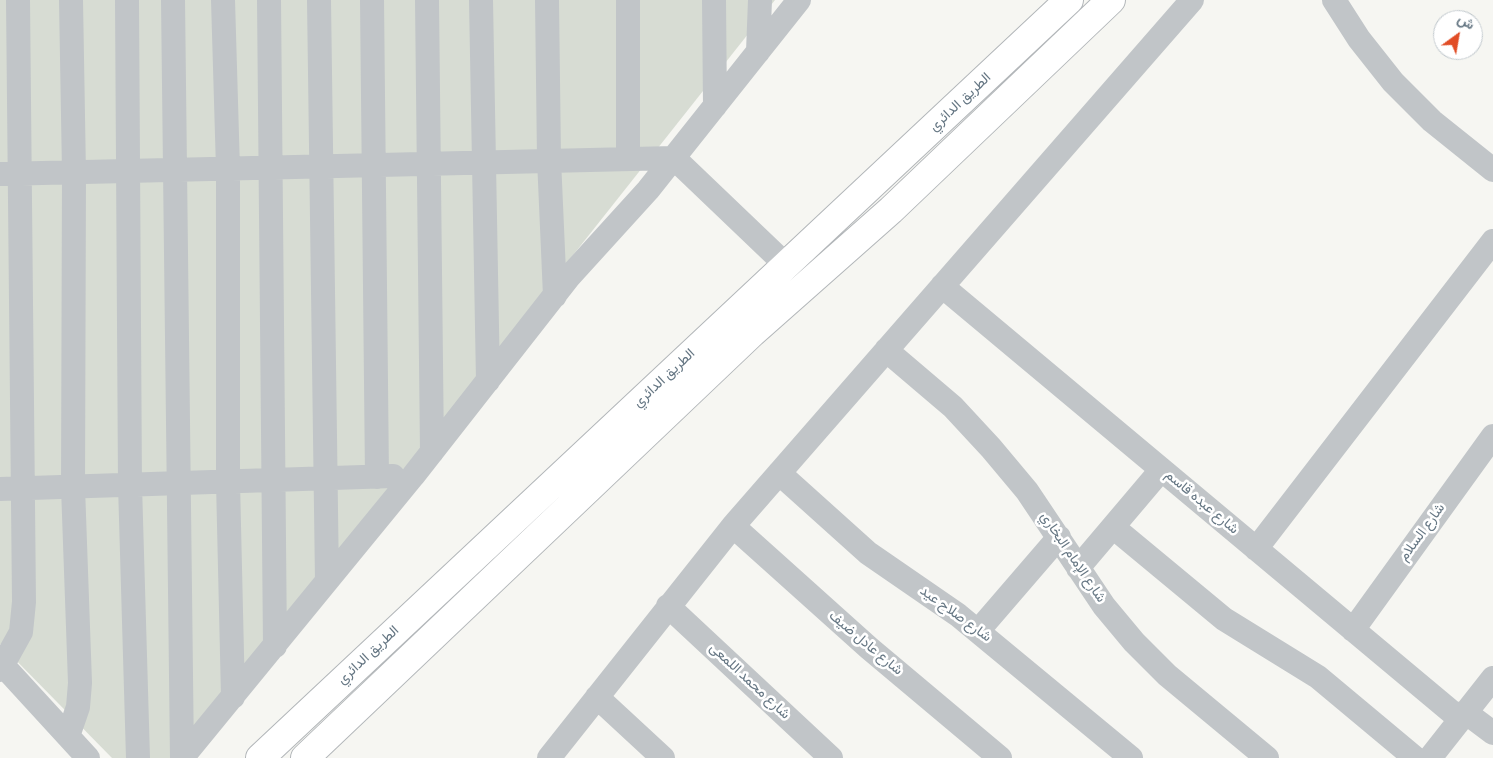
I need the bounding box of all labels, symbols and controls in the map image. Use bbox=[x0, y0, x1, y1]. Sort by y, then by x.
north arrow bbox=[1433, 10, 1483, 60]
text: ش bbox=[1454, 11, 1477, 34]
street label: الطريق الدائري bbox=[927, 70, 995, 136]
street label: الطريق الدائري bbox=[631, 346, 699, 412]
street label: شارع عبده قاسم bbox=[1161, 467, 1241, 539]
street label: شارع السلام bbox=[1396, 501, 1450, 565]
street label: شارع الإمام البخاري bbox=[1036, 510, 1108, 606]
street label: شارع صلاح عيد bbox=[916, 583, 994, 647]
street label: شارع عادل ضيف bbox=[825, 608, 905, 680]
street label: الطريق الدائري bbox=[335, 623, 403, 689]
street label: شارع محمد اللمعى bbox=[705, 640, 793, 724]

